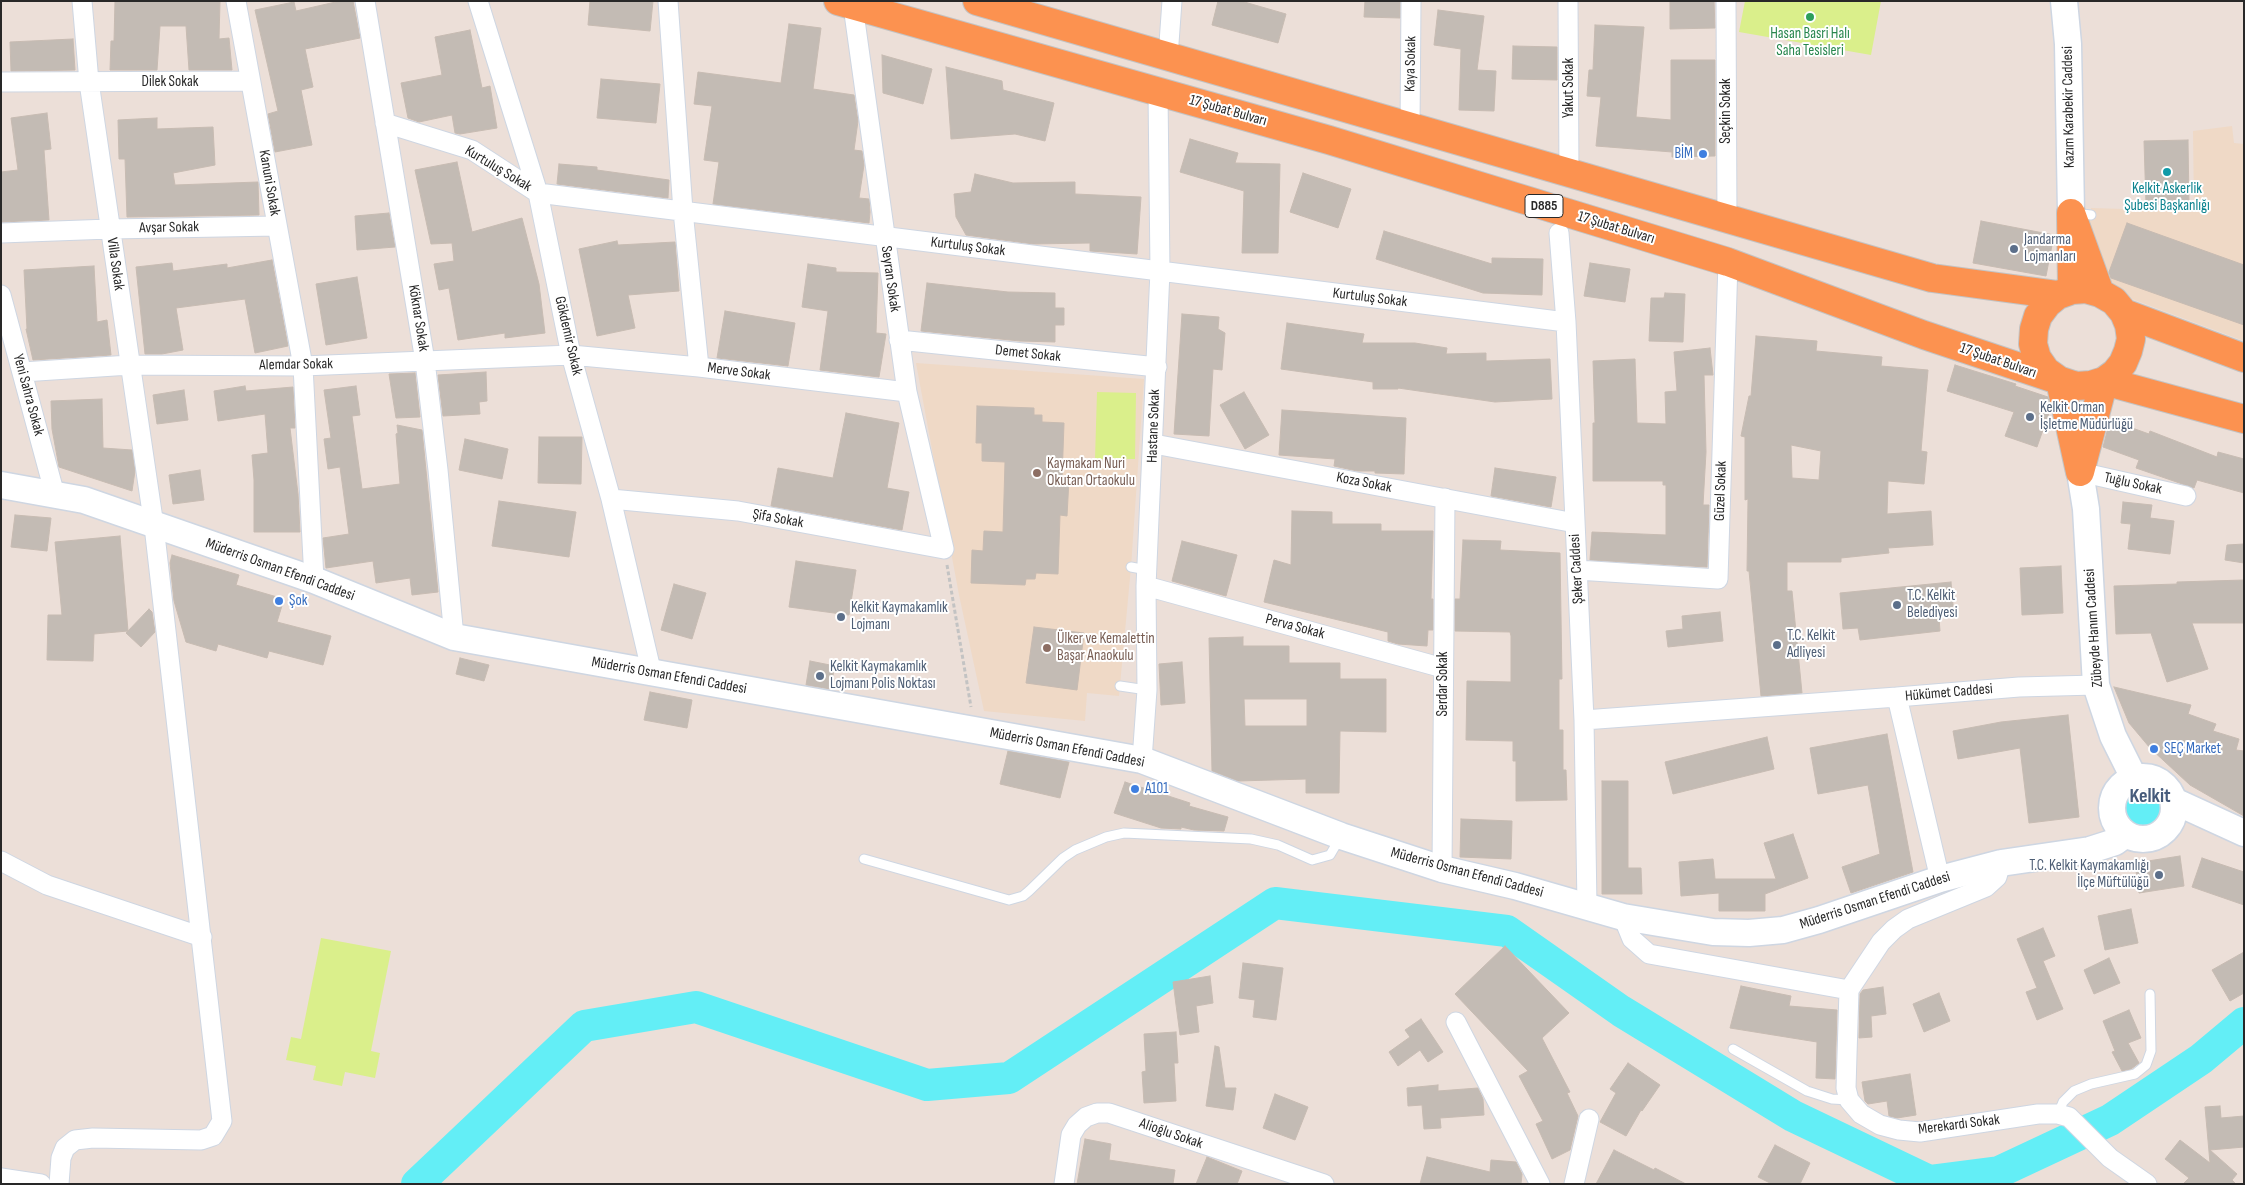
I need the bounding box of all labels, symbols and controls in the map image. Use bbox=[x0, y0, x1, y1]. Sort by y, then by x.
marker: Hasan Basri Halı Saha Tesisleri bbox=[1804, 11, 1816, 23]
place label: Hasan Basri Halı Saha Tesisleri bbox=[1770, 25, 1850, 60]
street label: Kaya Sokak bbox=[1402, 36, 1420, 92]
street label: Kazım Karabekir Caddesi bbox=[2059, 46, 2079, 168]
street label: Yakut Sokak bbox=[1560, 58, 1578, 118]
street label: Dilek Sokak bbox=[142, 73, 198, 91]
street label: Seçkin Sokak bbox=[1717, 78, 1735, 144]
street label: 17 Şubat Bulvarı bbox=[1187, 91, 1269, 131]
street label: Kurtuluş Sokak bbox=[461, 142, 535, 196]
place label: BİM bbox=[1674, 145, 1693, 163]
marker: BİM bbox=[1697, 148, 1709, 160]
street label: Kanuni Sokak bbox=[254, 149, 284, 217]
marker: Kelkit Askerlik Şubesi Başkanlığı bbox=[2161, 166, 2173, 178]
place label: Kelkit Askerlik Şubesi Başkanlığı bbox=[2124, 180, 2210, 215]
road number: D885 bbox=[1525, 195, 1563, 218]
street label: 17 Şubat Bulvarı bbox=[1575, 208, 1657, 248]
street label: Avşar Sokak bbox=[139, 218, 199, 238]
place label: Jandarma Lojmanları bbox=[2024, 231, 2076, 266]
street label: Kurtuluş Sokak bbox=[930, 234, 1006, 260]
street label: Villa Sokak bbox=[102, 236, 128, 292]
marker: Jandarma Lojmanları bbox=[2008, 243, 2020, 255]
street label: Seyran Sokak bbox=[876, 245, 904, 313]
street label: Köknar Sokak bbox=[404, 283, 432, 353]
street label: Kurtuluş Sokak bbox=[1332, 285, 1408, 311]
street label: Gökdemir Sokak bbox=[550, 295, 586, 377]
street label: 17 Şubat Bulvarı bbox=[1958, 340, 2038, 382]
street label: Demet Sokak bbox=[994, 342, 1062, 366]
street label: Yeni Sahra Sokak bbox=[8, 352, 48, 438]
street label: Alemdar Sokak bbox=[259, 355, 333, 375]
street label: Merve Sokak bbox=[706, 359, 772, 385]
street label: Hastane Sokak bbox=[1144, 389, 1164, 463]
place label: Kelkit Orman İşletme Müdürlüğü bbox=[2040, 399, 2133, 434]
marker: Kelkit Orman İşletme Müdürlüğü bbox=[2024, 411, 2036, 423]
place label: Kaymakam Nuri Okutan Ortaokulu bbox=[1047, 455, 1135, 490]
street label: Güzel Sokak bbox=[1711, 461, 1731, 521]
marker: Kaymakam Nuri Okutan Ortaokulu bbox=[1031, 467, 1043, 479]
street label: Koza Sokak bbox=[1335, 469, 1393, 497]
street label: Tuğlu Sokak bbox=[2102, 469, 2164, 499]
street label: Şifa Sokak bbox=[751, 506, 805, 532]
street label: Şeker Caddesi bbox=[1566, 533, 1588, 605]
street label: Müderris Osman Efendi Caddesi bbox=[203, 535, 357, 605]
street label: Zübeyde Hanım Caddesi bbox=[2081, 568, 2107, 688]
place label: T.C. Kelkit Belediyesi bbox=[1907, 587, 1957, 622]
place label: Şok bbox=[289, 592, 307, 610]
marker: Şok bbox=[273, 595, 285, 607]
place label: Kelkit Kaymakamlık Lojmanı bbox=[851, 599, 948, 634]
marker: T.C. Kelkit Belediyesi bbox=[1891, 599, 1903, 611]
street label: Perva Sokak bbox=[1263, 610, 1327, 644]
marker: Kelkit Kaymakamlık Lojmanı bbox=[835, 611, 847, 623]
place label: T.C. Kelkit Adliyesi bbox=[1787, 627, 1835, 662]
place label: Ülker ve Kemalettin Başar Anaokulu bbox=[1057, 630, 1155, 665]
marker: T.C. Kelkit Adliyesi bbox=[1771, 639, 1783, 651]
marker: Ülker ve Kemalettin Başar Anaokulu bbox=[1041, 642, 1053, 654]
street label: Serdar Sokak bbox=[1434, 651, 1452, 717]
street label: Müderris Osman Efendi Caddesi bbox=[590, 653, 748, 699]
place label: Kelkit Kaymakamlık Lojmanı Polis Noktası bbox=[830, 658, 936, 693]
marker: Kelkit Kaymakamlık Lojmanı Polis Noktası bbox=[814, 670, 826, 682]
street label: Hükümet Caddesi bbox=[1904, 680, 1994, 706]
street label: Müderris Osman Efendi Caddesi bbox=[988, 724, 1146, 772]
place label: SEÇ Market bbox=[2164, 740, 2221, 758]
marker: SEÇ Market bbox=[2148, 743, 2160, 755]
place label: A101 bbox=[1145, 780, 1169, 798]
marker: A101 bbox=[1129, 783, 1141, 795]
district label: Kelkit bbox=[2129, 785, 2171, 809]
street label: Müderris Osman Efendi Caddesi bbox=[1389, 844, 1545, 902]
place label: T.C. Kelkit Kaymakamlığı İlçe Müftülüğü bbox=[2029, 857, 2149, 892]
street label: Müderris Osman Efendi Caddesi bbox=[1797, 868, 1953, 934]
marker: T.C. Kelkit Kaymakamlığı İlçe Müftülüğü bbox=[2153, 869, 2165, 881]
street label: Merekardı Sokak bbox=[1917, 1111, 2001, 1139]
street label: Alioğlu Sokak bbox=[1137, 1115, 1205, 1153]

